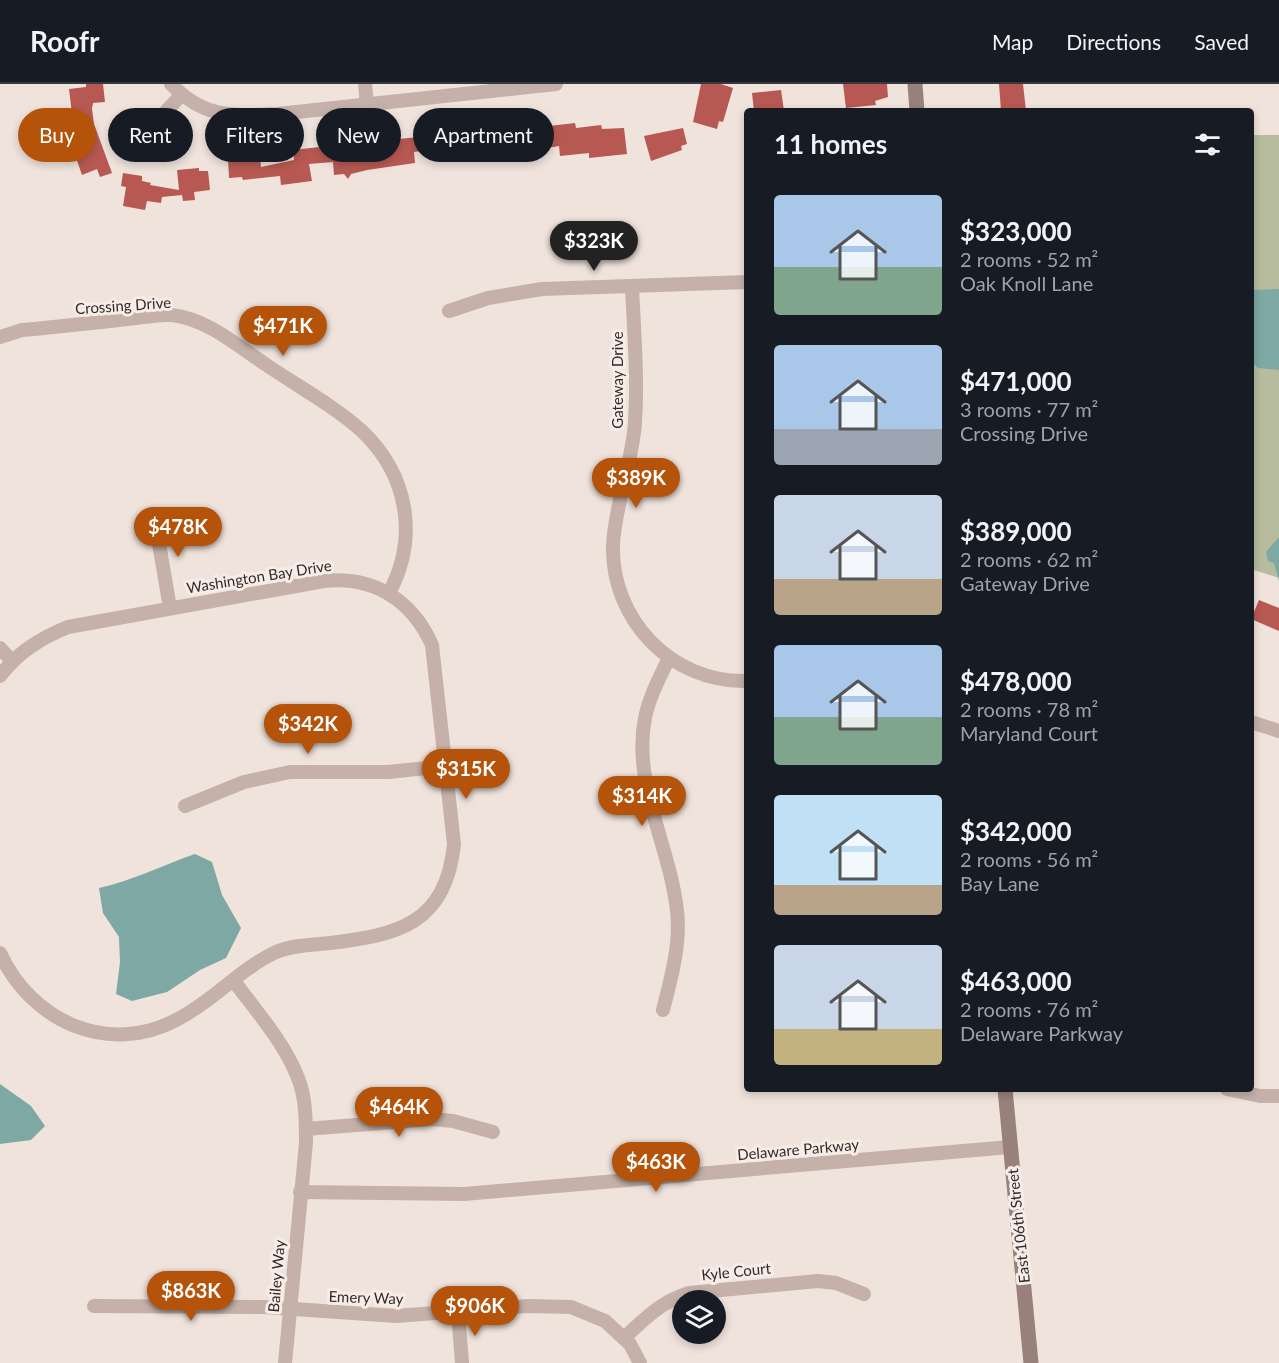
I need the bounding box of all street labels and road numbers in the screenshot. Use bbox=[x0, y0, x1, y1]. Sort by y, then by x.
street label: Crossing Drive bbox=[74, 293, 172, 317]
street label: Gateway Drive bbox=[608, 331, 626, 429]
street label: Washington Bay Drive bbox=[185, 556, 333, 596]
street label: Delaware Parkway bbox=[736, 1135, 860, 1163]
street label: East 106th Street bbox=[1003, 1167, 1033, 1284]
street label: Bailey Way bbox=[264, 1239, 288, 1313]
street label: Kyle Court bbox=[700, 1258, 772, 1284]
street label: Emery Way bbox=[328, 1287, 404, 1307]

